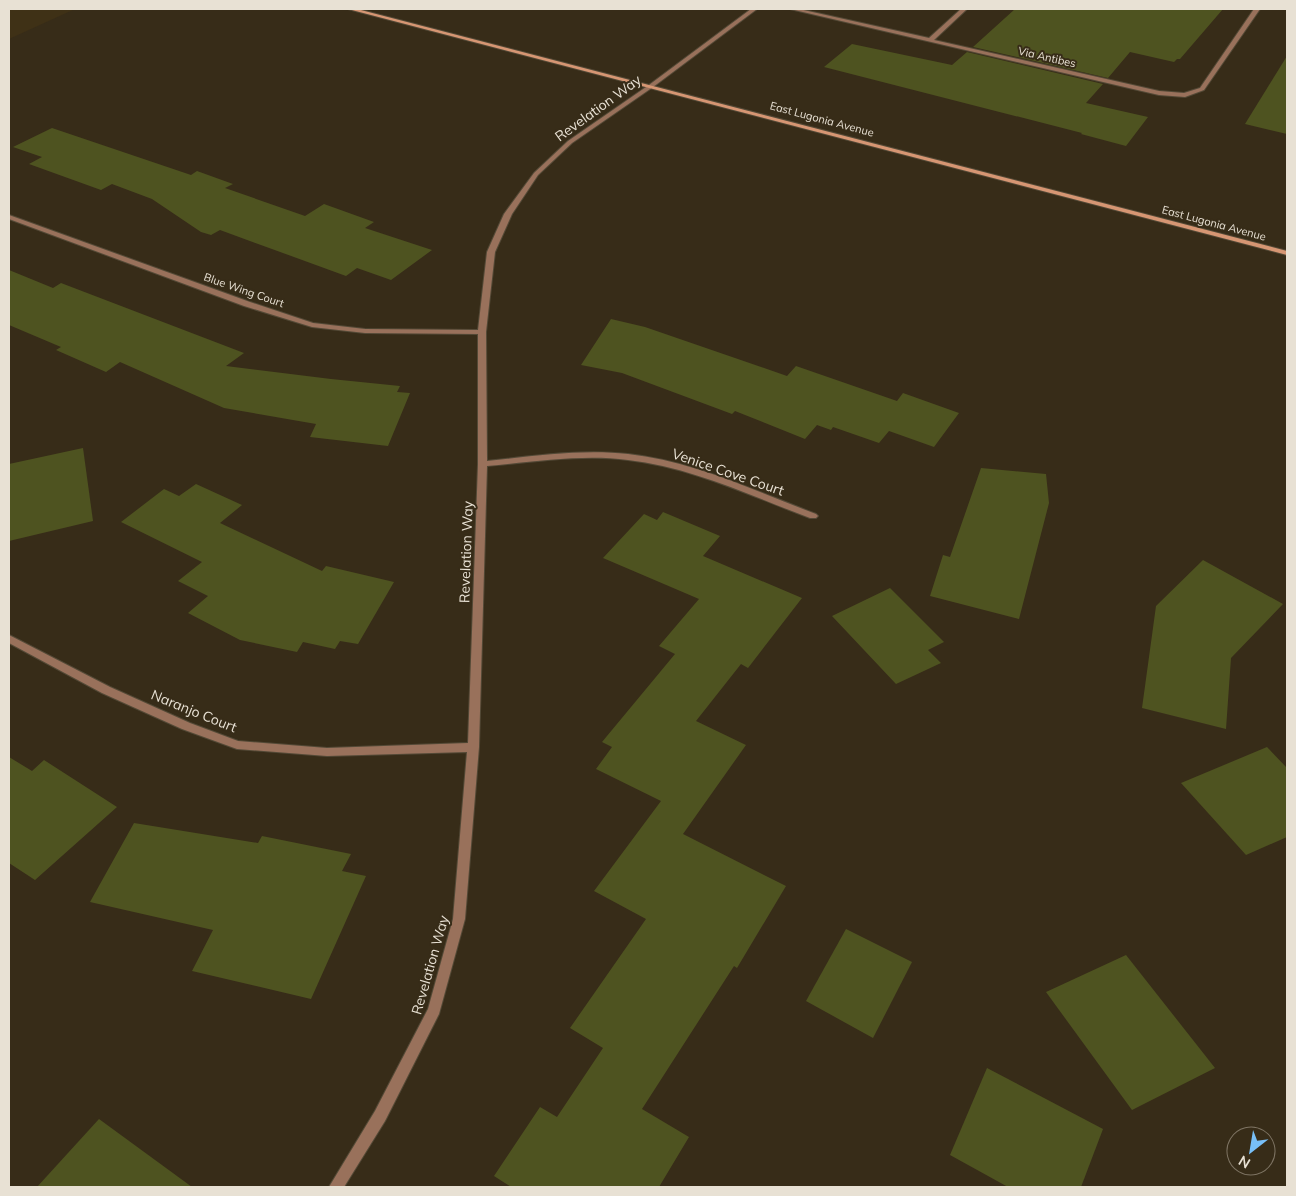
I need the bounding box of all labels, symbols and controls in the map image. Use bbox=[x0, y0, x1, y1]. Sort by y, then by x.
street label: Via Antibes bbox=[1017, 44, 1077, 70]
street label: Revelation Way bbox=[551, 70, 645, 145]
street label: East Lugonia Avenue bbox=[768, 98, 876, 140]
street label: East Lugonia Avenue bbox=[1160, 202, 1268, 244]
street label: Blue Wing Court bbox=[202, 270, 286, 310]
street label: Venice Cove Court bbox=[670, 444, 786, 500]
street label: Revelation Way bbox=[455, 500, 477, 603]
street label: Naranjo Court bbox=[148, 686, 240, 736]
street label: Revelation Way bbox=[407, 913, 453, 1017]
north arrow bbox=[1226, 1126, 1276, 1176]
text: N bbox=[1235, 1152, 1253, 1173]

